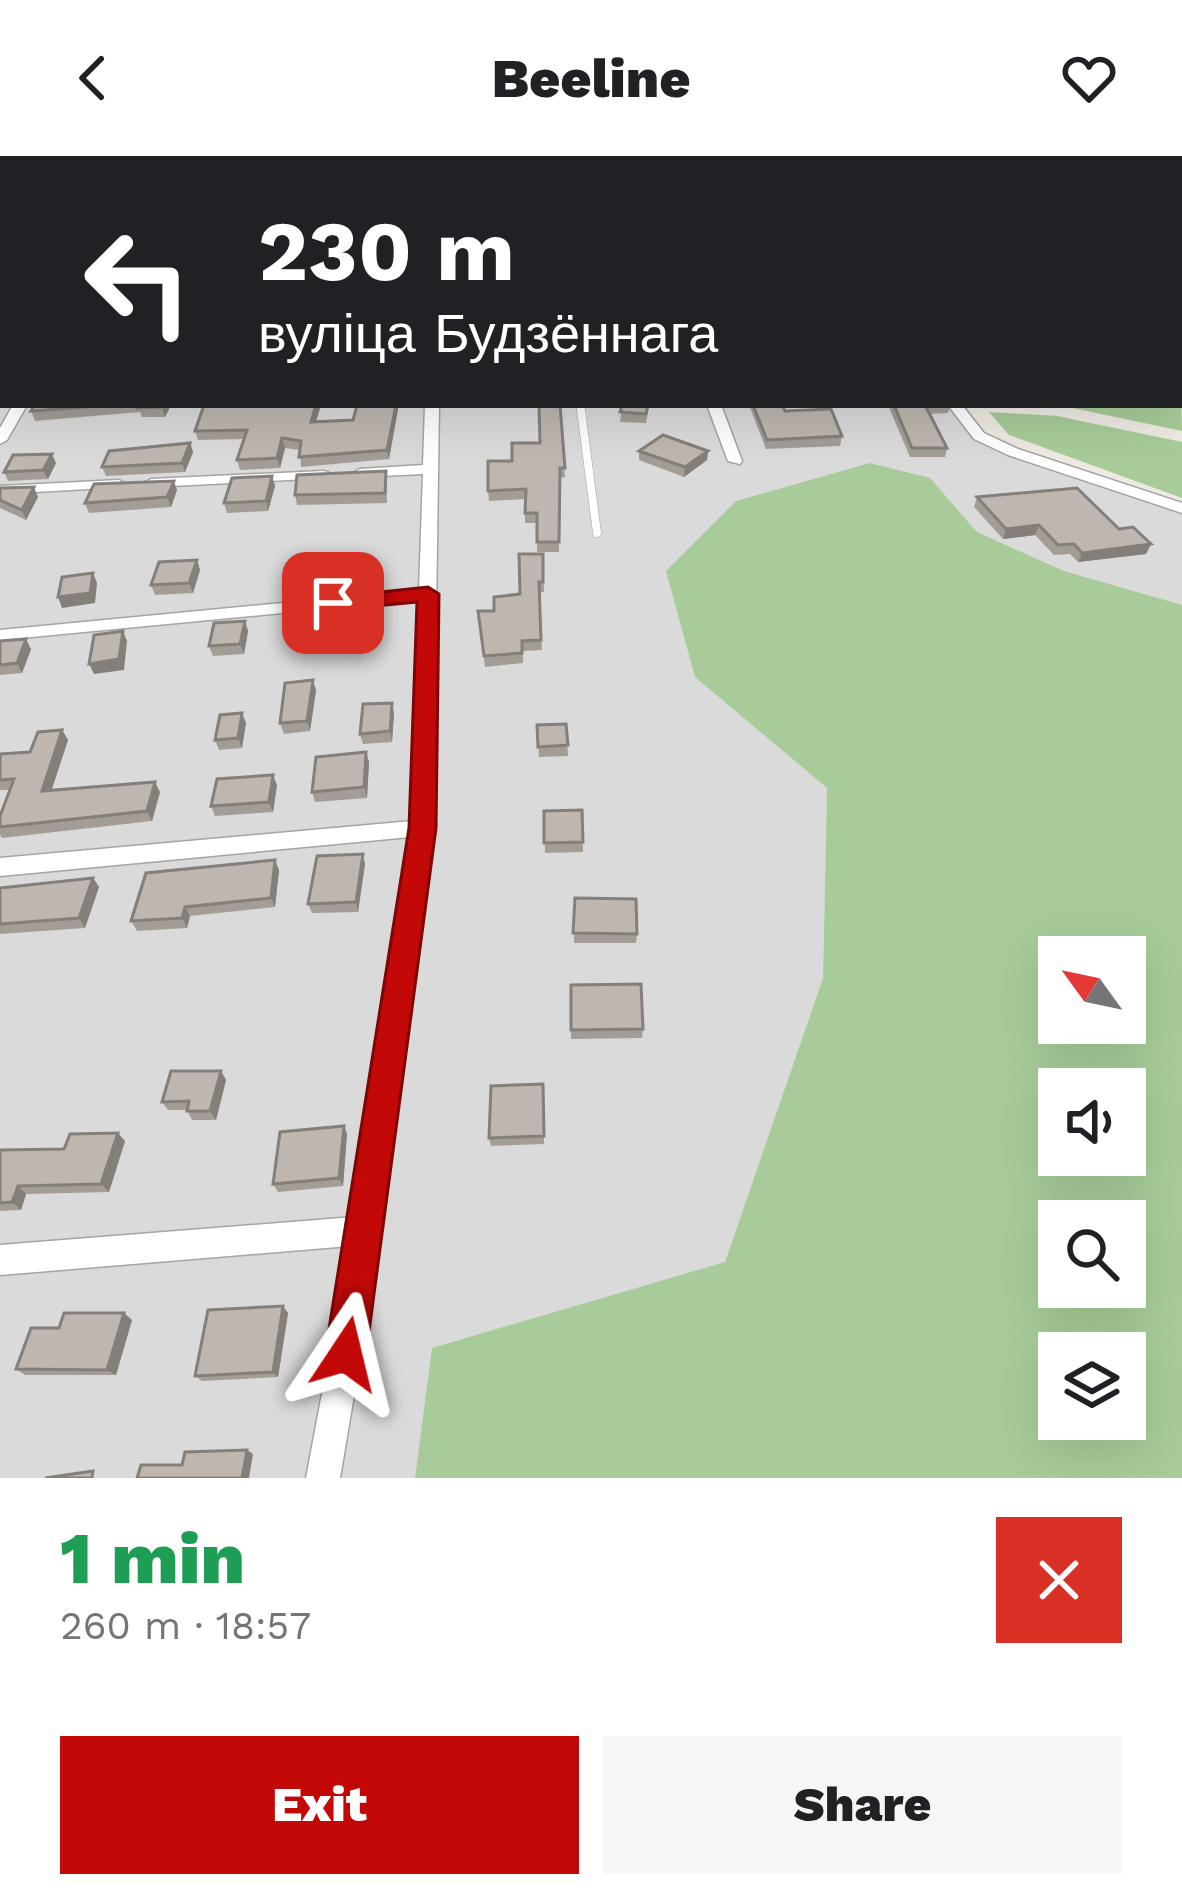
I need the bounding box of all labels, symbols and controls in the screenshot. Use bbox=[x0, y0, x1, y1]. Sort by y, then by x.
icon: back bbox=[60, 45, 126, 111]
icon: heart bbox=[1056, 45, 1122, 111]
text: Beeline bbox=[491, 47, 691, 110]
text: 230 m bbox=[258, 202, 515, 300]
icon: left bbox=[60, 204, 216, 360]
text: вуліца Будзённага bbox=[258, 302, 718, 365]
pin bbox=[282, 552, 384, 654]
icon: arrive bbox=[300, 570, 366, 636]
north arrow bbox=[1038, 936, 1146, 1044]
map controls bbox=[1038, 936, 1146, 1440]
button: sound bbox=[1038, 1068, 1146, 1176]
button: search bbox=[1038, 1200, 1146, 1308]
position arrow bbox=[283, 1291, 409, 1417]
button: layers bbox=[1038, 1332, 1146, 1440]
text: 1 min bbox=[60, 1516, 245, 1600]
button: close bbox=[996, 1517, 1122, 1643]
text: 260 m · 18:57 bbox=[60, 1603, 311, 1648]
button: Exit bbox=[60, 1736, 579, 1874]
button: Share bbox=[603, 1736, 1122, 1874]

